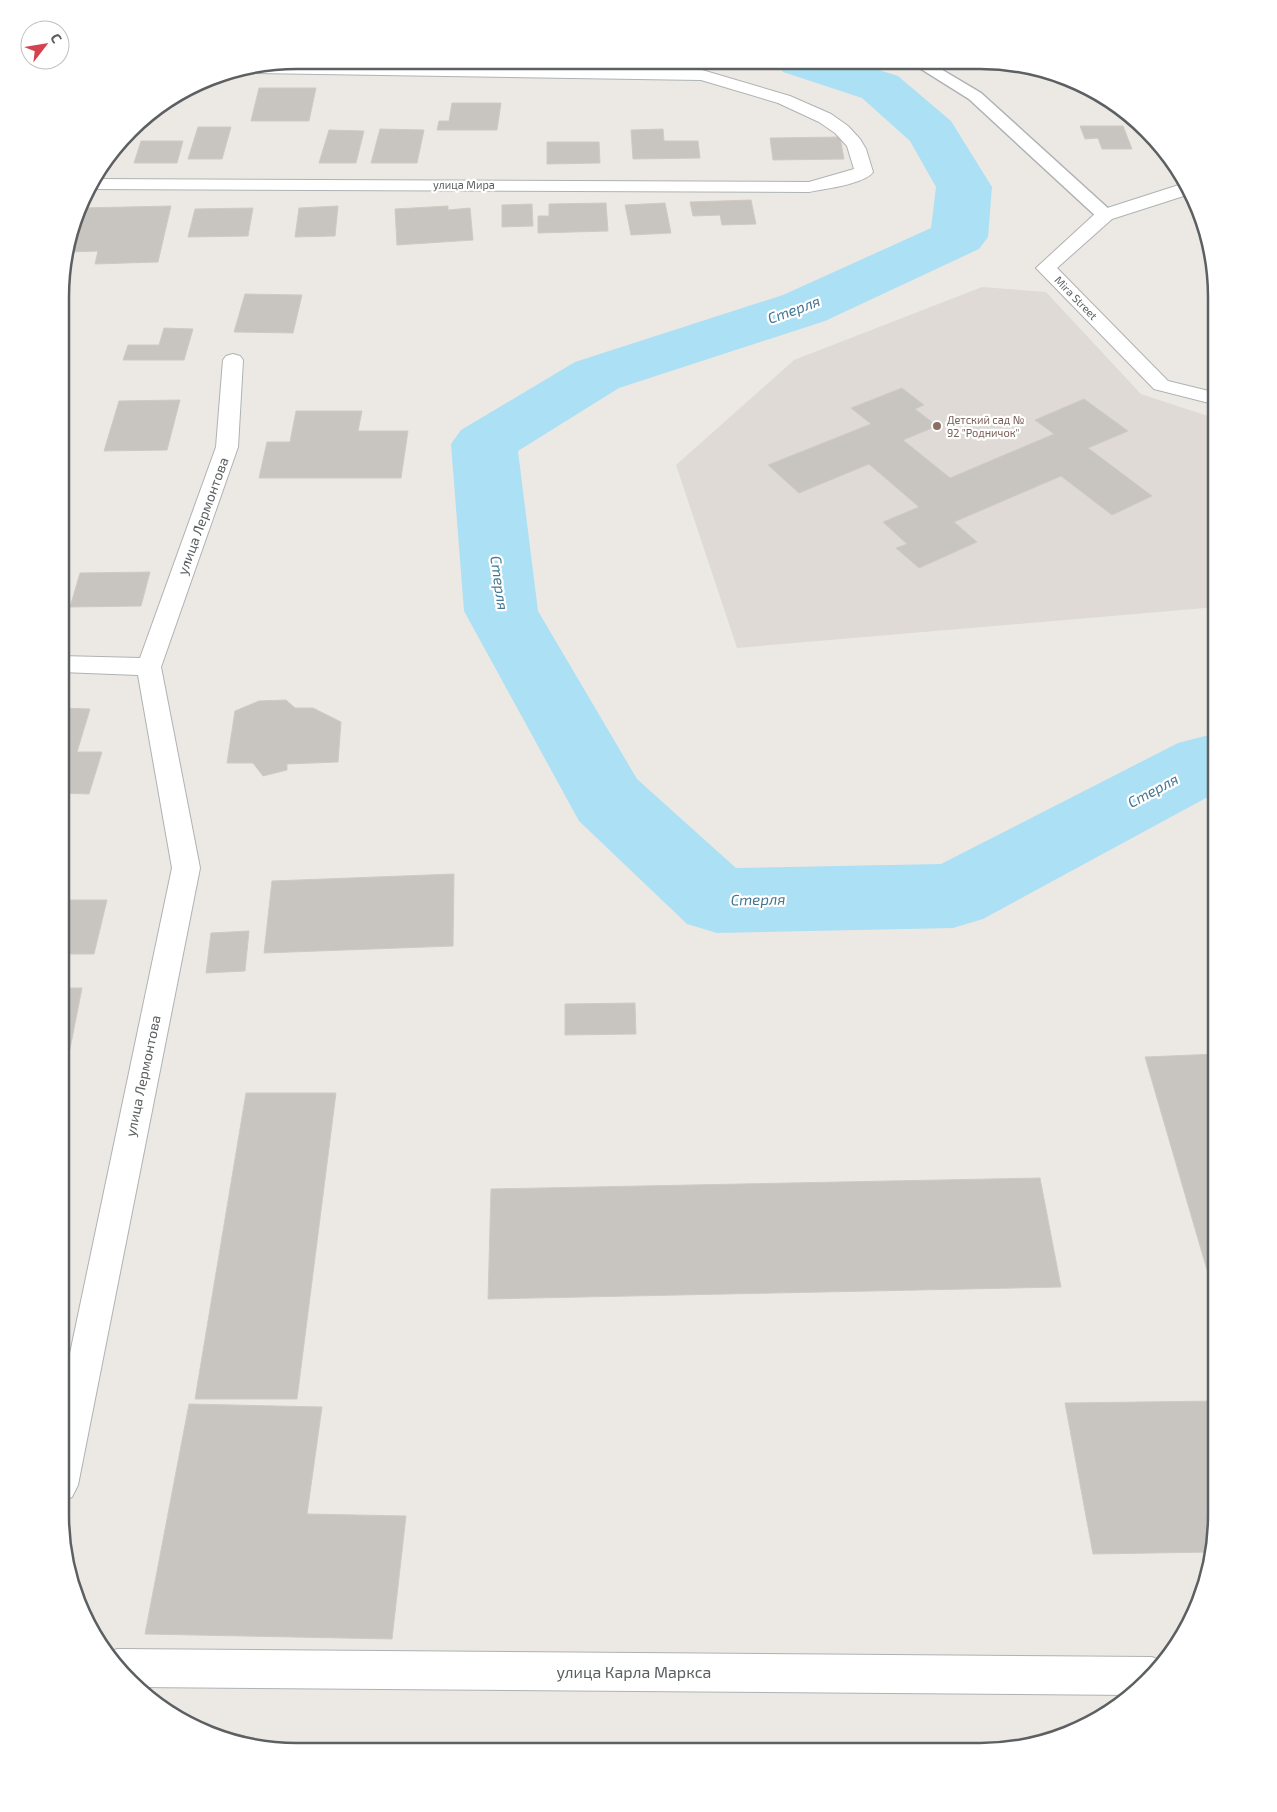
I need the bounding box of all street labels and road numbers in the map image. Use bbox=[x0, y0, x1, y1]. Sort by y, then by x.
street label: улица Мира bbox=[433, 178, 495, 192]
street label: Mira Street bbox=[1052, 273, 1100, 322]
street label: улица Лермонтова bbox=[173, 455, 232, 577]
street label: улица Лермонтова bbox=[121, 1014, 164, 1138]
street label: улица Карла Маркса bbox=[557, 1662, 711, 1682]

